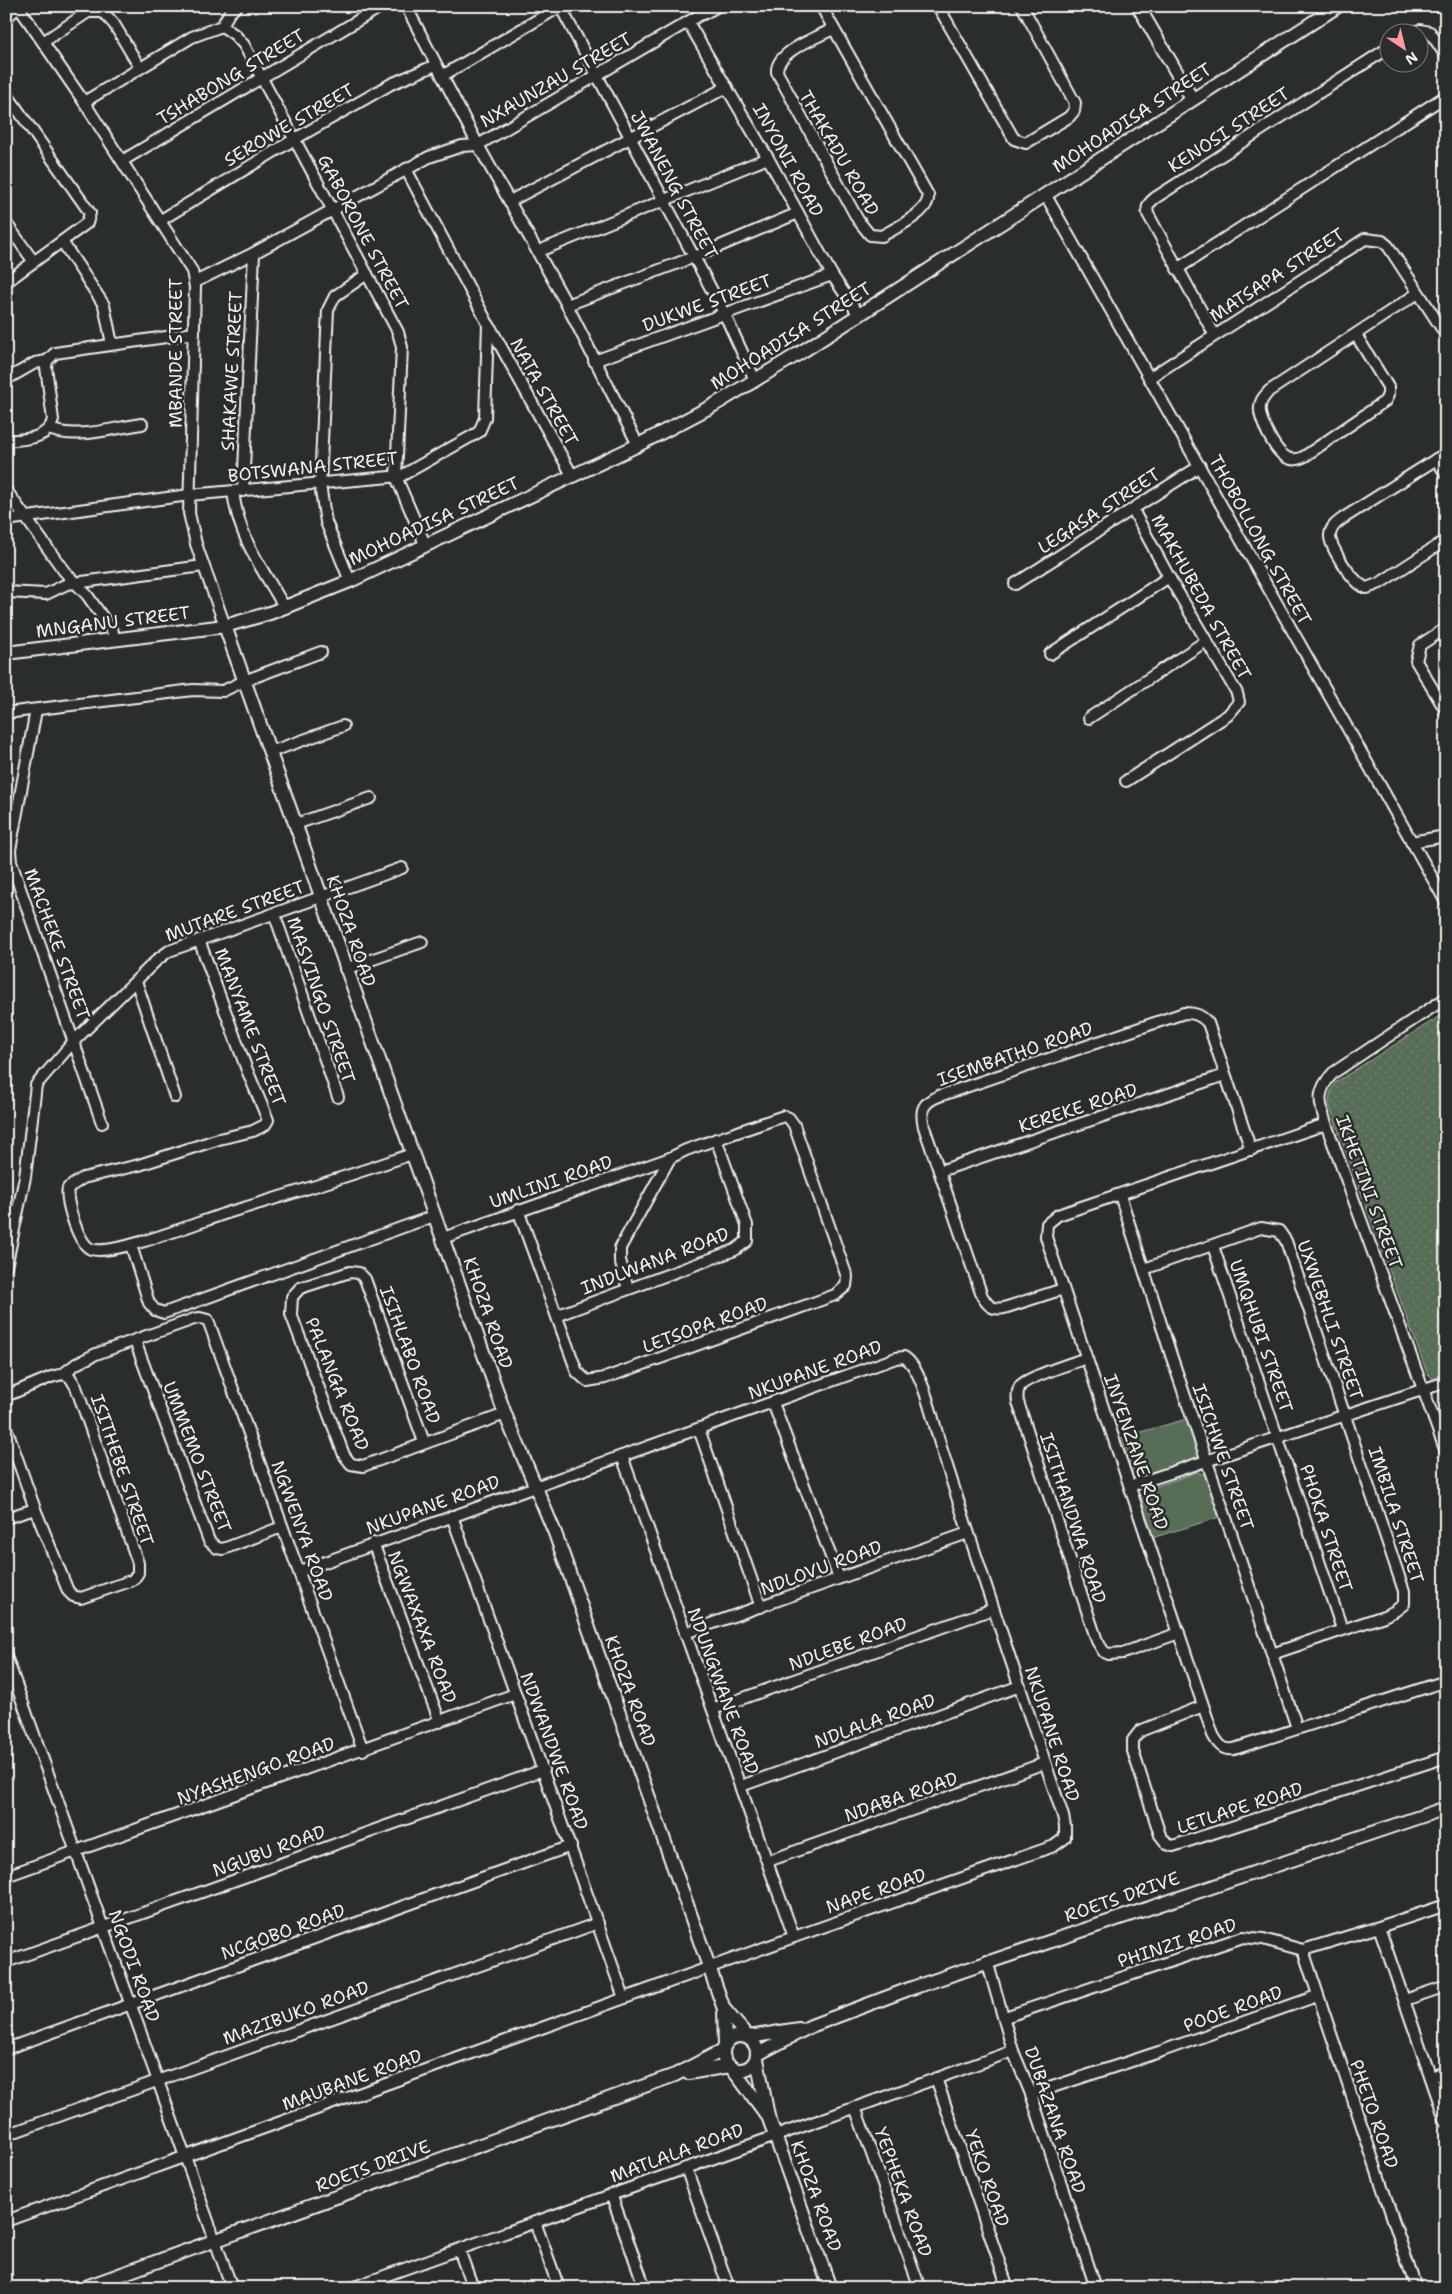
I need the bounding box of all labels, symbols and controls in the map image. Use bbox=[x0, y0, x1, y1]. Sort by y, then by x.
north arrow bbox=[1380, 22, 1430, 72]
street label: TSHABONG STREET bbox=[153, 23, 309, 131]
street label: NXAUNZAU STREET bbox=[476, 27, 636, 133]
text: N bbox=[1402, 48, 1421, 69]
street label: MOHOADISA STREET bbox=[1048, 57, 1216, 179]
street label: SEROWE STREET bbox=[219, 78, 359, 172]
street label: KENOSI STREET bbox=[1164, 82, 1294, 178]
street label: THAKADU ROAD bbox=[793, 86, 885, 220]
street label: INYONI ROAD bbox=[747, 99, 829, 221]
street label: JWANENG STREET bbox=[625, 107, 723, 263]
street label: GABORONE STREET bbox=[312, 150, 414, 314]
street label: MATSAPA STREET bbox=[1205, 222, 1349, 328]
street label: DUKWE STREET bbox=[639, 268, 775, 338]
street label: MOHOADISA STREET bbox=[706, 277, 876, 395]
street label: MBANDE STREET bbox=[164, 278, 188, 428]
street label: SHAKAWE STREET bbox=[216, 290, 248, 452]
street label: NATA STREET bbox=[504, 334, 584, 450]
street label: BOTSWANA STREET bbox=[227, 446, 399, 488]
street label: THOBOLLONG STREET bbox=[1203, 451, 1317, 629]
street label: LEGASA STREET bbox=[1033, 462, 1165, 560]
street label: MOHOADISA STREET bbox=[345, 471, 523, 571]
street label: MAKHUBEDA STREET bbox=[1145, 510, 1257, 684]
street label: MNGANU STREET bbox=[34, 601, 192, 643]
street label: MACHEKE STREET bbox=[18, 865, 96, 1023]
street label: KHOZA ROAD bbox=[321, 872, 381, 990]
street label: MUTARE STREET bbox=[162, 875, 308, 947]
street label: MASVINGO STREET bbox=[281, 914, 361, 1086]
street label: MANYAME STREET bbox=[209, 945, 291, 1109]
street label: ISEMBATHO ROAD bbox=[934, 1016, 1096, 1092]
street label: KEREKE ROAD bbox=[1016, 1077, 1141, 1139]
street label: IKHETINI STREET bbox=[1330, 1112, 1408, 1272]
street label: UMLINI ROAD bbox=[486, 1150, 616, 1214]
street label: INDLWANA ROAD bbox=[577, 1222, 733, 1300]
street label: UXWEBHLI STREET bbox=[1291, 1237, 1369, 1403]
street label: KHOZA ROAD bbox=[458, 1254, 518, 1372]
street label: UMQHUBI STREET bbox=[1224, 1256, 1298, 1416]
street label: ISIHLABO ROAD bbox=[374, 1283, 446, 1427]
street label: LETSOPA ROAD bbox=[639, 1291, 771, 1359]
street label: PALANGA ROAD bbox=[299, 1314, 375, 1454]
street label: NKUPANE ROAD bbox=[745, 1335, 885, 1405]
street label: INYENZANE ROAD bbox=[1098, 1371, 1174, 1533]
street label: UMMEMO STREET bbox=[157, 1378, 237, 1536]
street label: ISICHWE STREET bbox=[1187, 1381, 1259, 1533]
street label: ISITHEBE STREET bbox=[85, 1391, 159, 1549]
street label: ISITHANDWA ROAD bbox=[1034, 1430, 1112, 1606]
street label: IMBILA STREET bbox=[1363, 1444, 1429, 1586]
street label: NGWENYA ROAD bbox=[265, 1457, 339, 1605]
street label: PHOKA STREET bbox=[1294, 1461, 1358, 1595]
street label: NKUPANE ROAD bbox=[363, 1470, 503, 1540]
street label: NDLOVU ROAD bbox=[757, 1535, 885, 1601]
street label: NGWAXAXA ROAD bbox=[382, 1547, 462, 1707]
street label: NDUNGWANE ROAD bbox=[682, 1604, 764, 1778]
street label: NDLEBE ROAD bbox=[785, 1611, 911, 1677]
street label: KHOZA ROAD bbox=[599, 1632, 661, 1750]
street label: NKUPANE ROAD bbox=[1019, 1663, 1085, 1805]
street label: NDWANDWE ROAD bbox=[514, 1669, 594, 1833]
street label: NDLALA ROAD bbox=[811, 1688, 939, 1754]
street label: NYASHENGO ROAD bbox=[174, 1731, 338, 1811]
street label: NDABA ROAD bbox=[841, 1766, 961, 1828]
street label: LETLAPE ROAD bbox=[1174, 1776, 1306, 1840]
street label: NGUBU ROAD bbox=[209, 1819, 329, 1883]
street label: NAPE ROAD bbox=[823, 1863, 929, 1919]
street label: ROETS DRIVE bbox=[1061, 1866, 1183, 1928]
street label: NCGOBO ROAD bbox=[217, 1898, 349, 1966]
street label: NGODI ROAD bbox=[103, 1906, 165, 2026]
street label: PHINZI ROAD bbox=[1114, 1912, 1240, 1974]
street label: MAZIBUKO ROAD bbox=[219, 1975, 373, 2051]
street label: POOE ROAD bbox=[1180, 1980, 1286, 2038]
street label: DUBAZANA ROAD bbox=[1019, 2043, 1091, 2197]
street label: MAUBANE ROAD bbox=[279, 2044, 425, 2116]
street label: PHETO ROAD bbox=[1344, 2056, 1404, 2172]
street label: MATLALA ROAD bbox=[607, 2118, 747, 2188]
street label: YEPHEKA ROAD bbox=[868, 2124, 938, 2260]
street label: YEKO ROAD bbox=[959, 2126, 1015, 2230]
street label: ROETS DRIVE bbox=[312, 2134, 434, 2198]
street label: KHOZA ROAD bbox=[785, 2137, 847, 2255]

